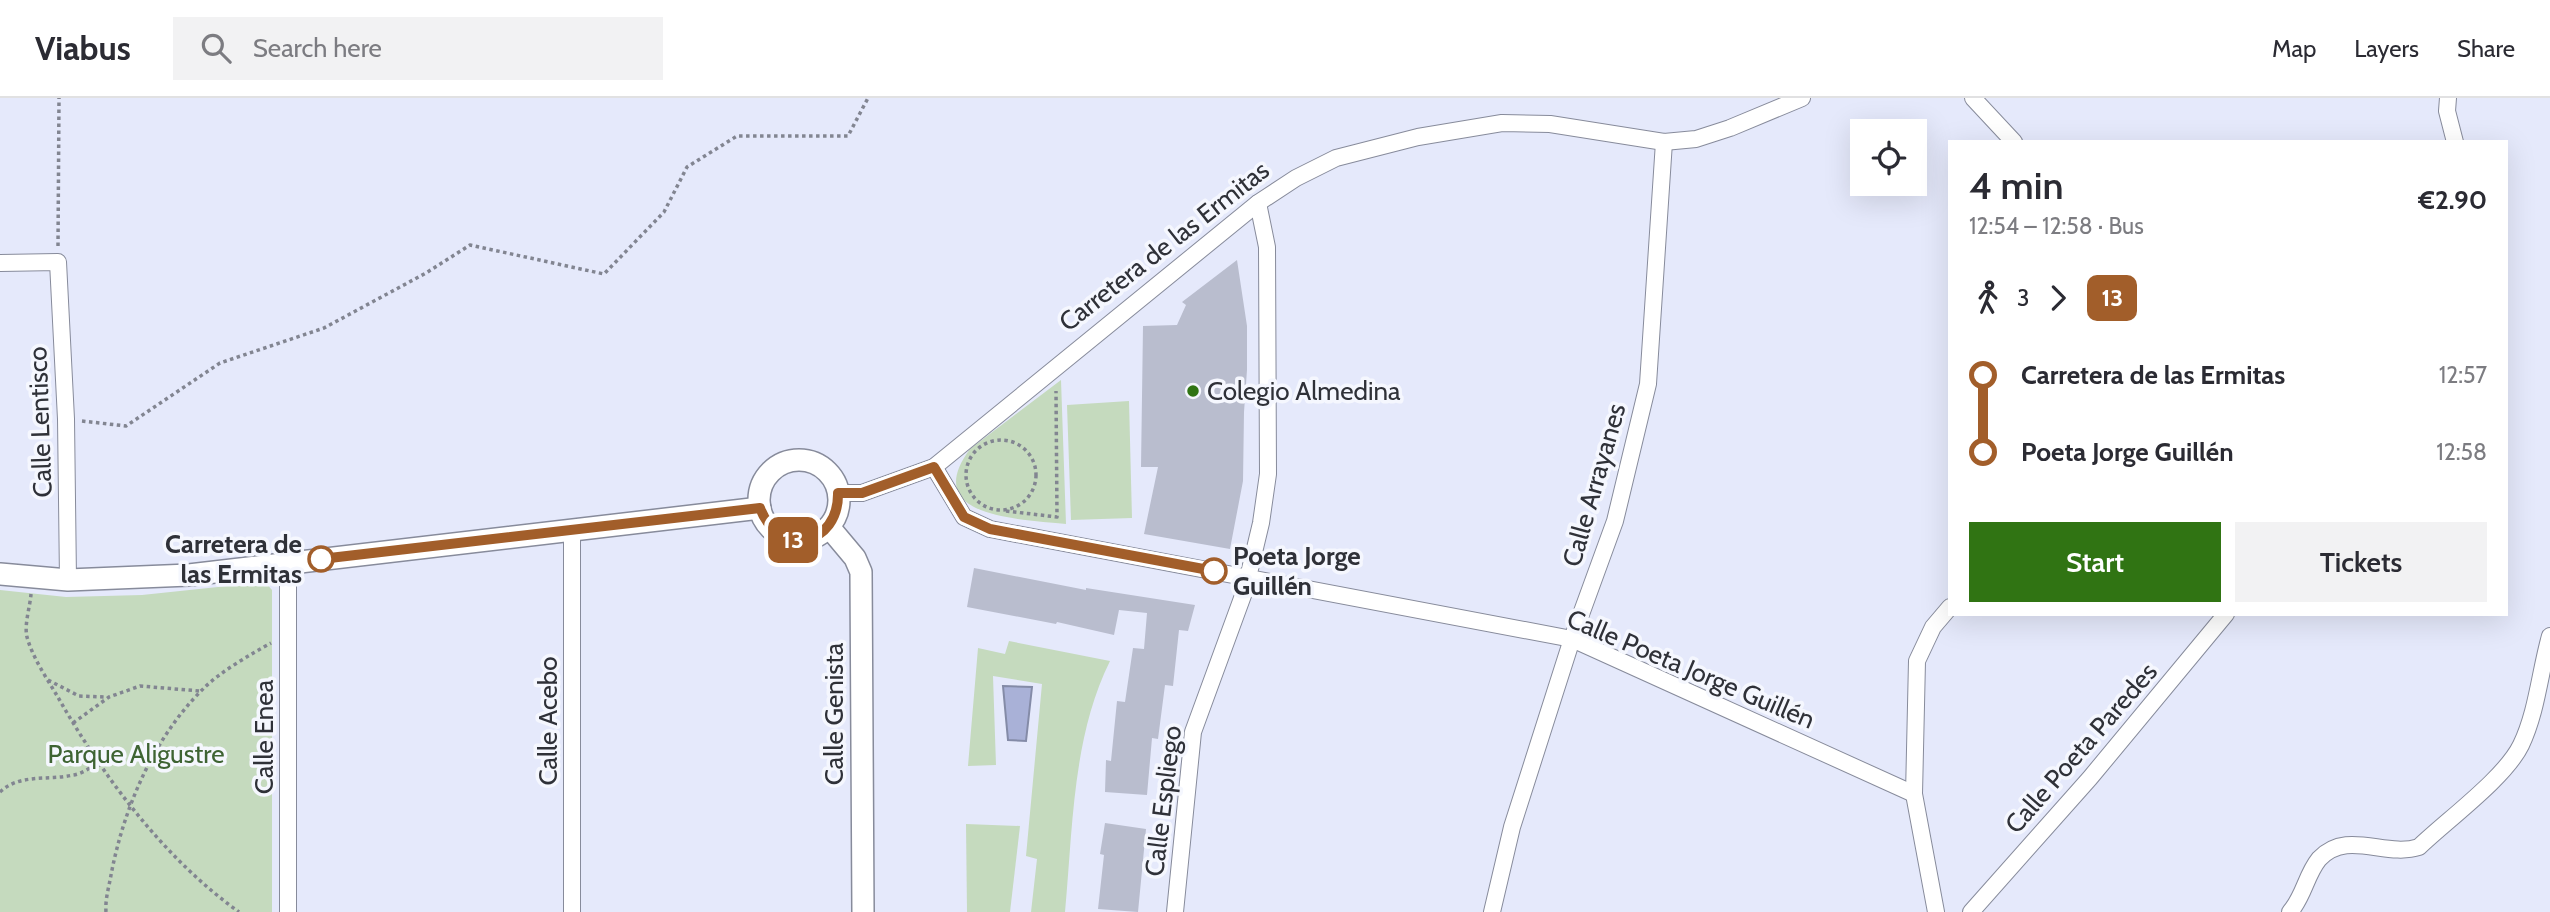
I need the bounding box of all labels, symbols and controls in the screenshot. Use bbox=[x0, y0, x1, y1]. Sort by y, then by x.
search box bbox=[173, 17, 663, 80]
text: Viabus bbox=[35, 28, 131, 68]
icon: search bbox=[197, 29, 235, 67]
text: Search here bbox=[253, 32, 382, 64]
text: Map bbox=[2272, 34, 2316, 63]
text: Layers bbox=[2354, 34, 2419, 63]
text: Share bbox=[2457, 34, 2515, 63]
map controls bbox=[1850, 119, 1927, 196]
button: locate bbox=[1850, 119, 1927, 196]
street label: Carretera de las Ermitas bbox=[1053, 154, 1276, 338]
text: 4 min bbox=[1969, 162, 2064, 209]
text: €2.90 bbox=[2418, 184, 2487, 216]
text: 12:54 – 12:58 · Bus bbox=[1969, 212, 2144, 240]
icon: walk bbox=[1969, 279, 2007, 317]
icon: forward bbox=[2039, 279, 2077, 317]
text: 13 bbox=[2101, 283, 2123, 312]
text: 3 bbox=[2017, 284, 2029, 312]
street label: Calle Lentisco bbox=[21, 346, 59, 498]
text: Carretera de las Ermitas bbox=[2021, 359, 2285, 391]
text: 12:57 bbox=[2439, 361, 2487, 389]
place label: Colegio Almedina bbox=[1207, 375, 1401, 407]
marker: Colegio Almedina bbox=[1185, 383, 1201, 399]
street label: Calle Arrayanes bbox=[1555, 400, 1633, 570]
text: Poeta Jorge Guillén bbox=[2021, 436, 2234, 468]
text: 12:58 bbox=[2436, 438, 2487, 466]
line badge: 13 bbox=[762, 517, 824, 563]
button: Start bbox=[1969, 522, 2221, 602]
button: Tickets bbox=[2235, 522, 2487, 602]
text: 13 bbox=[782, 525, 804, 554]
place label: Carretera de las Ermitas bbox=[165, 528, 302, 590]
place label: Poeta Jorge Guillén bbox=[1233, 540, 1361, 602]
marker: Carretera de las Ermitas bbox=[308, 546, 334, 572]
marker: Poeta Jorge Guillén bbox=[1201, 558, 1227, 584]
street label: Calle Poeta Jorge Guillén bbox=[1562, 602, 1820, 736]
street label: Calle Genista bbox=[818, 642, 850, 785]
street label: Calle Acebo bbox=[532, 656, 564, 786]
street label: Calle Poeta Paredes bbox=[1998, 656, 2164, 840]
street label: Calle Enea bbox=[248, 679, 280, 794]
street label: Calle Espliego bbox=[1138, 724, 1188, 878]
park label: Parque Aligustre bbox=[48, 738, 224, 770]

